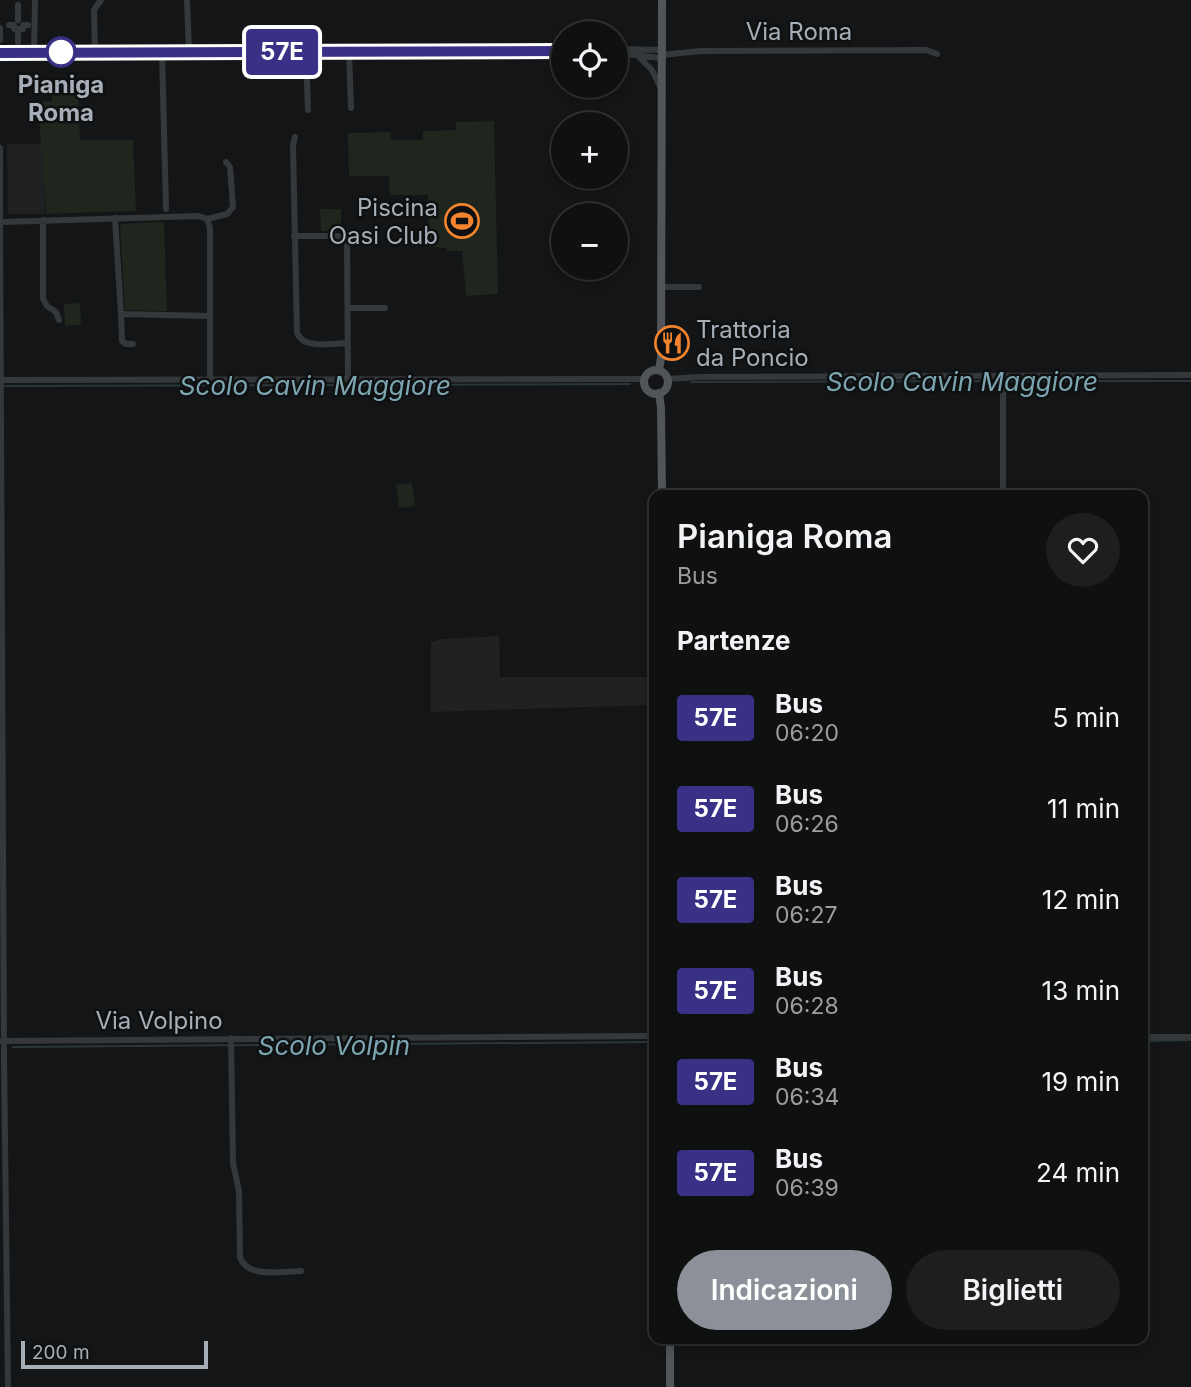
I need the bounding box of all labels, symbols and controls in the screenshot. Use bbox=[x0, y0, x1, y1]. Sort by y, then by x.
street label: Via Roma bbox=[746, 17, 852, 46]
map controls bbox=[551, 21, 628, 280]
button: locate bbox=[551, 21, 628, 98]
line badge: 57E bbox=[242, 29, 322, 75]
marker: Pianiga Roma bbox=[46, 37, 76, 67]
text: 57E bbox=[260, 37, 304, 66]
place label: Pianiga Roma bbox=[18, 70, 104, 127]
button: + bbox=[551, 112, 628, 189]
place label: Piscina Oasi Club bbox=[329, 193, 438, 250]
sports icon: Piscina Oasi Club bbox=[443, 202, 481, 240]
button: − bbox=[551, 203, 628, 280]
place label: Trattoria da Poncio bbox=[696, 315, 809, 372]
restaurant icon: Trattoria da Poncio bbox=[653, 324, 691, 362]
water label: Scolo Cavin Maggiore bbox=[826, 366, 1098, 397]
water label: Scolo Cavin Maggiore bbox=[179, 370, 451, 401]
button: heart bbox=[1046, 513, 1120, 587]
text: Pianiga Roma bbox=[677, 516, 892, 556]
text: Bus bbox=[677, 562, 718, 590]
text: Partenze bbox=[677, 625, 791, 656]
text: Bus bbox=[775, 688, 823, 719]
text: 5 min bbox=[1052, 702, 1120, 733]
text: 57E bbox=[694, 703, 737, 732]
text: 06:20 bbox=[775, 719, 839, 747]
text: Bus bbox=[775, 779, 823, 810]
text: 11 min bbox=[1047, 793, 1120, 824]
text: 57E bbox=[694, 794, 737, 823]
text: 06:26 bbox=[775, 810, 839, 838]
text: Bus bbox=[775, 870, 823, 901]
text: 12 min bbox=[1042, 884, 1120, 915]
text: 57E bbox=[694, 885, 737, 914]
text: 06:27 bbox=[775, 901, 837, 929]
text: Bus bbox=[775, 961, 823, 992]
text: 13 min bbox=[1042, 975, 1120, 1006]
text: 57E bbox=[694, 976, 737, 1005]
text: 06:28 bbox=[775, 992, 839, 1020]
street label: Via Volpino bbox=[95, 1006, 223, 1035]
water label: Scolo Volpin bbox=[258, 1030, 410, 1061]
text: Bus bbox=[775, 1052, 823, 1083]
text: 19 min bbox=[1042, 1066, 1120, 1097]
text: 57E bbox=[694, 1067, 737, 1096]
text: 06:34 bbox=[775, 1083, 839, 1111]
text: Bus bbox=[775, 1143, 823, 1174]
text: 24 min bbox=[1036, 1157, 1120, 1188]
text: 57E bbox=[694, 1158, 737, 1187]
text: 06:39 bbox=[775, 1174, 839, 1202]
button: Indicazioni bbox=[677, 1250, 892, 1330]
button: Biglietti bbox=[906, 1250, 1120, 1330]
scale bar bbox=[21, 1338, 208, 1370]
text: 200 m bbox=[32, 1341, 90, 1364]

